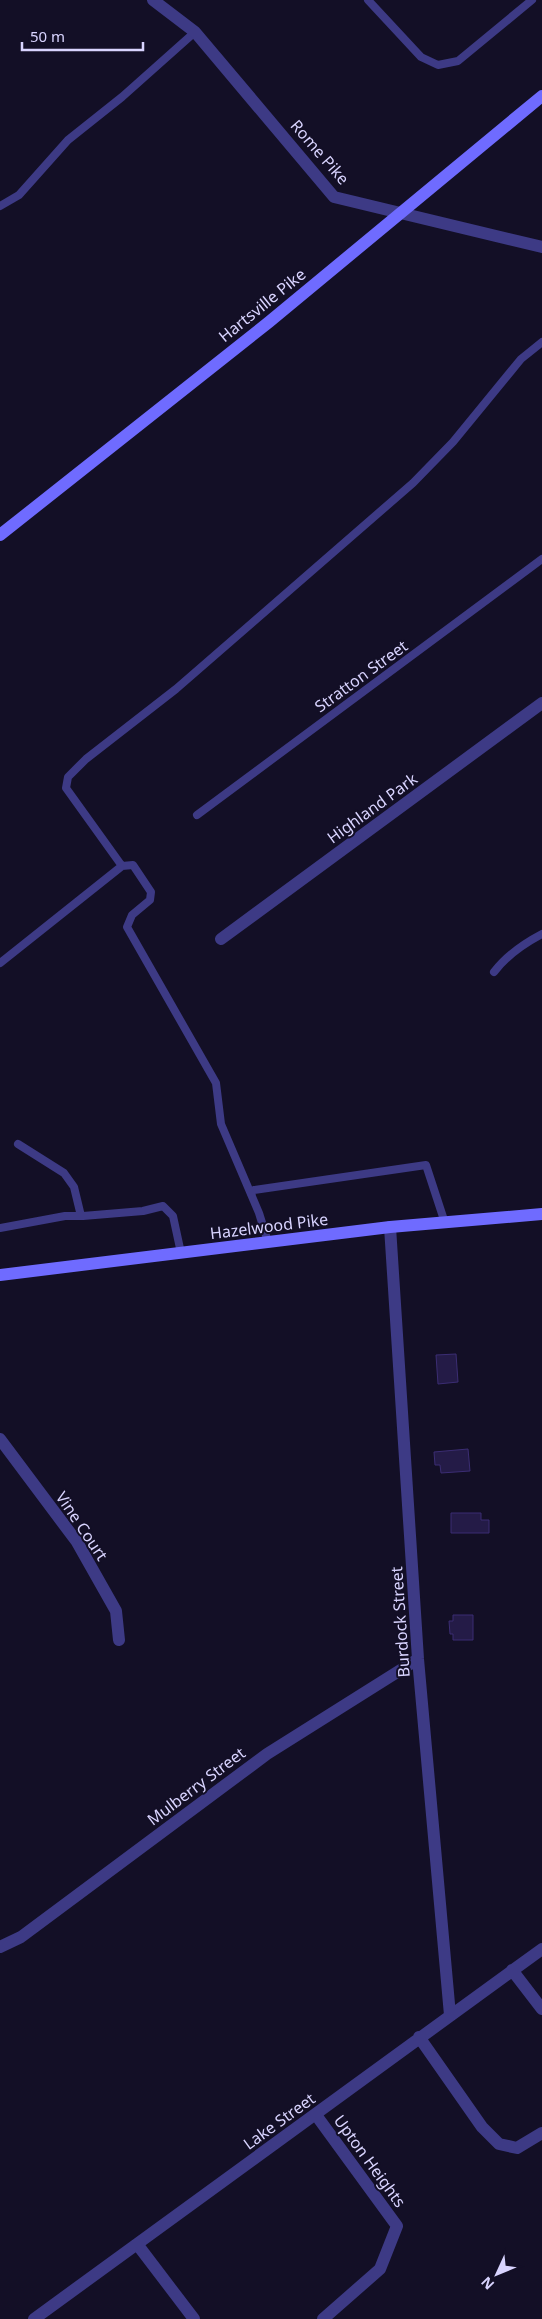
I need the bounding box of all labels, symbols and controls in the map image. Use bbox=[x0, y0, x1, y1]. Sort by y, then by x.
scale bar bbox=[22, 20, 144, 52]
text: 50 m bbox=[30, 26, 65, 46]
street label: Rome Pike bbox=[286, 115, 354, 189]
street label: Hartsville Pike bbox=[214, 263, 310, 347]
street label: Stratton Street bbox=[310, 635, 412, 717]
street label: Highland Park bbox=[322, 768, 422, 848]
street label: Hazelwood Pike bbox=[209, 1208, 329, 1244]
street label: Vine Court bbox=[51, 1487, 113, 1565]
street label: Burdock Street bbox=[385, 1566, 415, 1678]
street label: Mulberry Street bbox=[142, 1742, 250, 1830]
street label: Lake Street bbox=[239, 2087, 320, 2155]
street label: Upton Heights bbox=[329, 2110, 411, 2212]
north arrow bbox=[472, 2249, 522, 2299]
text: N bbox=[476, 2273, 498, 2294]

